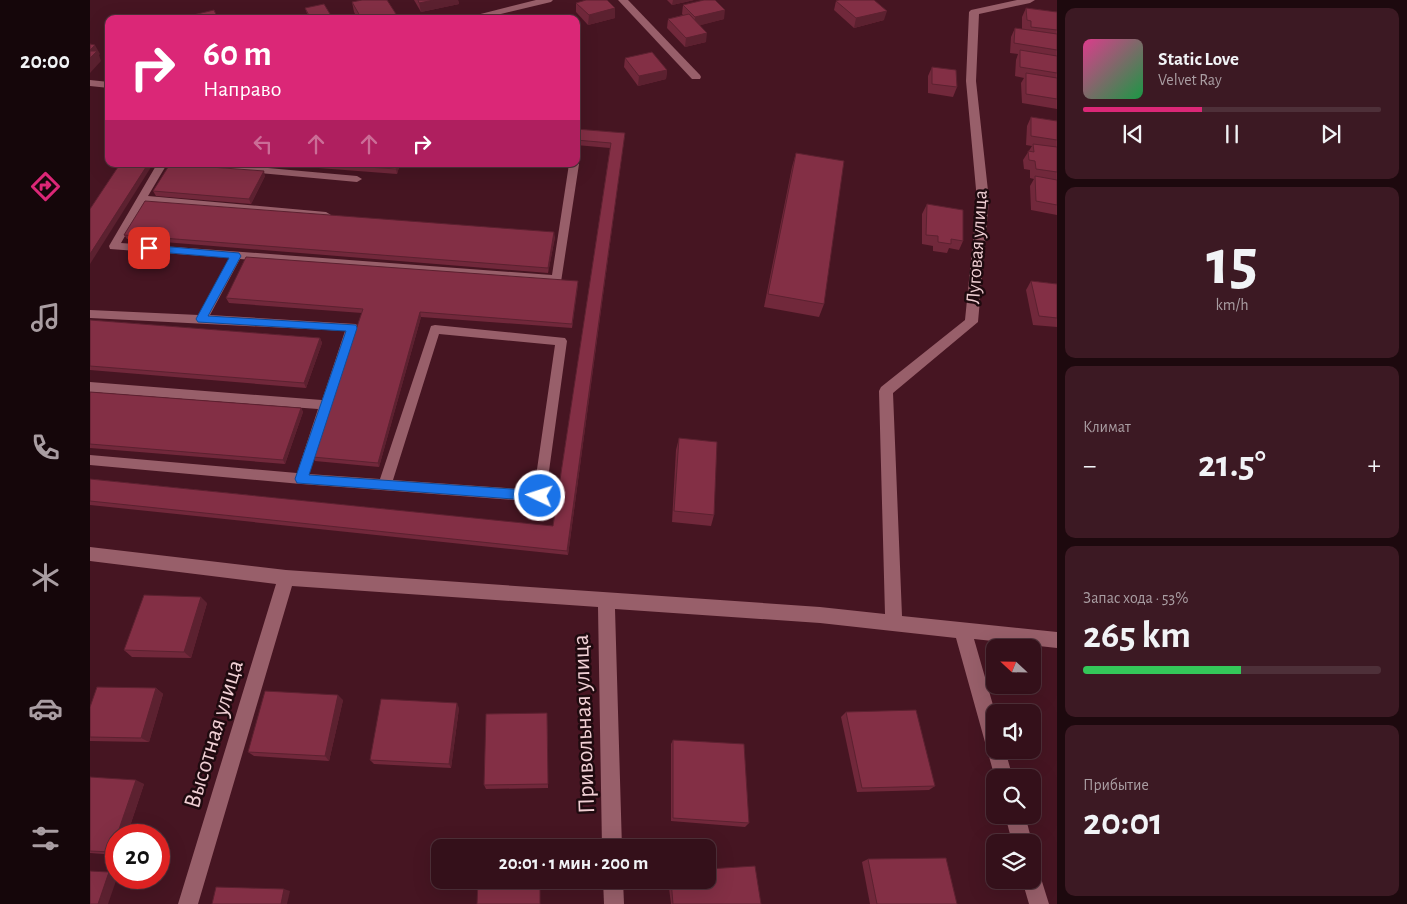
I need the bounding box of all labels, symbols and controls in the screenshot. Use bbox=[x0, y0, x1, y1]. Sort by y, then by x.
icon: right bbox=[120, 35, 185, 100]
text: 60 m bbox=[203, 37, 272, 72]
text: 20:00 bbox=[20, 50, 70, 72]
text: Static Love bbox=[1158, 50, 1239, 69]
text: Velvet Ray bbox=[1158, 72, 1222, 88]
text: Направо bbox=[203, 78, 281, 100]
icon: previous bbox=[1119, 120, 1147, 148]
icon: pause bbox=[1218, 120, 1246, 148]
icon: next bbox=[1317, 120, 1345, 148]
icon: left bbox=[249, 130, 277, 158]
icon: ahead bbox=[302, 130, 330, 158]
icon: ahead bbox=[355, 130, 383, 158]
icon: right bbox=[408, 130, 436, 158]
icon: directions bbox=[28, 169, 63, 204]
street label: Луговая улица bbox=[963, 189, 991, 305]
pin bbox=[128, 227, 170, 269]
text: 15 bbox=[1206, 231, 1258, 296]
icon: arrive bbox=[135, 234, 163, 262]
text: km/h bbox=[1215, 297, 1249, 313]
icon: music bbox=[28, 300, 63, 335]
text: Климат bbox=[1083, 419, 1131, 435]
icon: phone bbox=[28, 430, 63, 465]
text: 21.5° bbox=[1198, 446, 1266, 484]
text: − bbox=[1083, 452, 1096, 480]
text: + bbox=[1368, 452, 1381, 480]
position arrow bbox=[513, 469, 565, 521]
icon: climate bbox=[28, 560, 63, 595]
text: Запас хода · 53% bbox=[1083, 590, 1188, 606]
text: 265 km bbox=[1083, 617, 1191, 655]
street label: Привольная улица bbox=[569, 634, 599, 814]
north arrow bbox=[986, 639, 1041, 694]
map controls bbox=[986, 639, 1041, 889]
street label: Высотная улица bbox=[180, 657, 248, 811]
icon: car bbox=[28, 691, 63, 726]
button: sound bbox=[986, 704, 1041, 759]
button: search bbox=[986, 769, 1041, 824]
text: Прибытие bbox=[1083, 777, 1149, 793]
text: 20:01 bbox=[1083, 804, 1163, 842]
icon: filters bbox=[28, 821, 63, 856]
speed limit sign: 20 bbox=[105, 824, 170, 889]
button: layers bbox=[986, 834, 1041, 889]
text: 20:01 · 1 мин · 200 m bbox=[499, 854, 648, 873]

